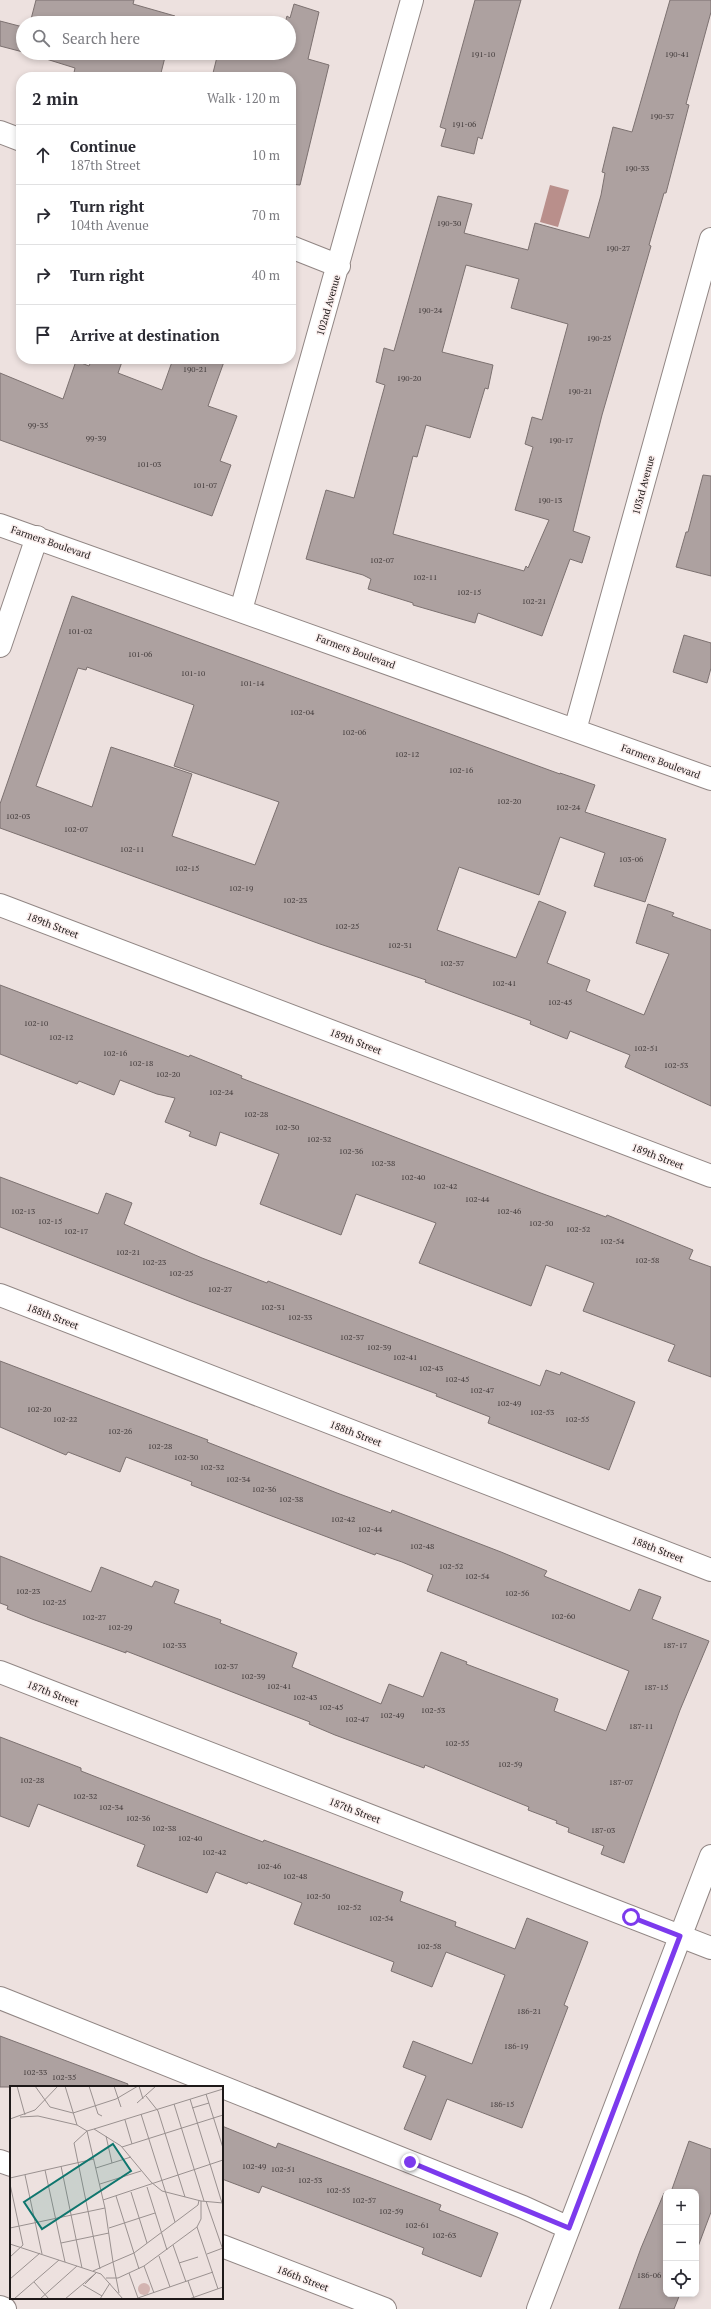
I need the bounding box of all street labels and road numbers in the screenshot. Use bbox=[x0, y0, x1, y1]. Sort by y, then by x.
street label: 102nd Avenue bbox=[314, 273, 343, 337]
street label: 103rd Avenue bbox=[629, 454, 658, 516]
street label: Farmers Boulevard bbox=[9, 523, 93, 562]
street label: Farmers Boulevard bbox=[314, 631, 398, 672]
street label: Farmers Boulevard bbox=[619, 741, 703, 782]
street label: 189th Street bbox=[25, 910, 81, 941]
street label: 189th Street bbox=[328, 1026, 384, 1057]
street label: 189th Street bbox=[630, 1141, 686, 1172]
street label: 188th Street bbox=[25, 1301, 81, 1332]
street label: 188th Street bbox=[328, 1418, 384, 1449]
street label: 188th Street bbox=[630, 1534, 686, 1565]
street label: 187th Street bbox=[25, 1678, 81, 1709]
street label: 187th Street bbox=[327, 1795, 383, 1826]
street label: 186th Street bbox=[275, 2263, 331, 2294]

